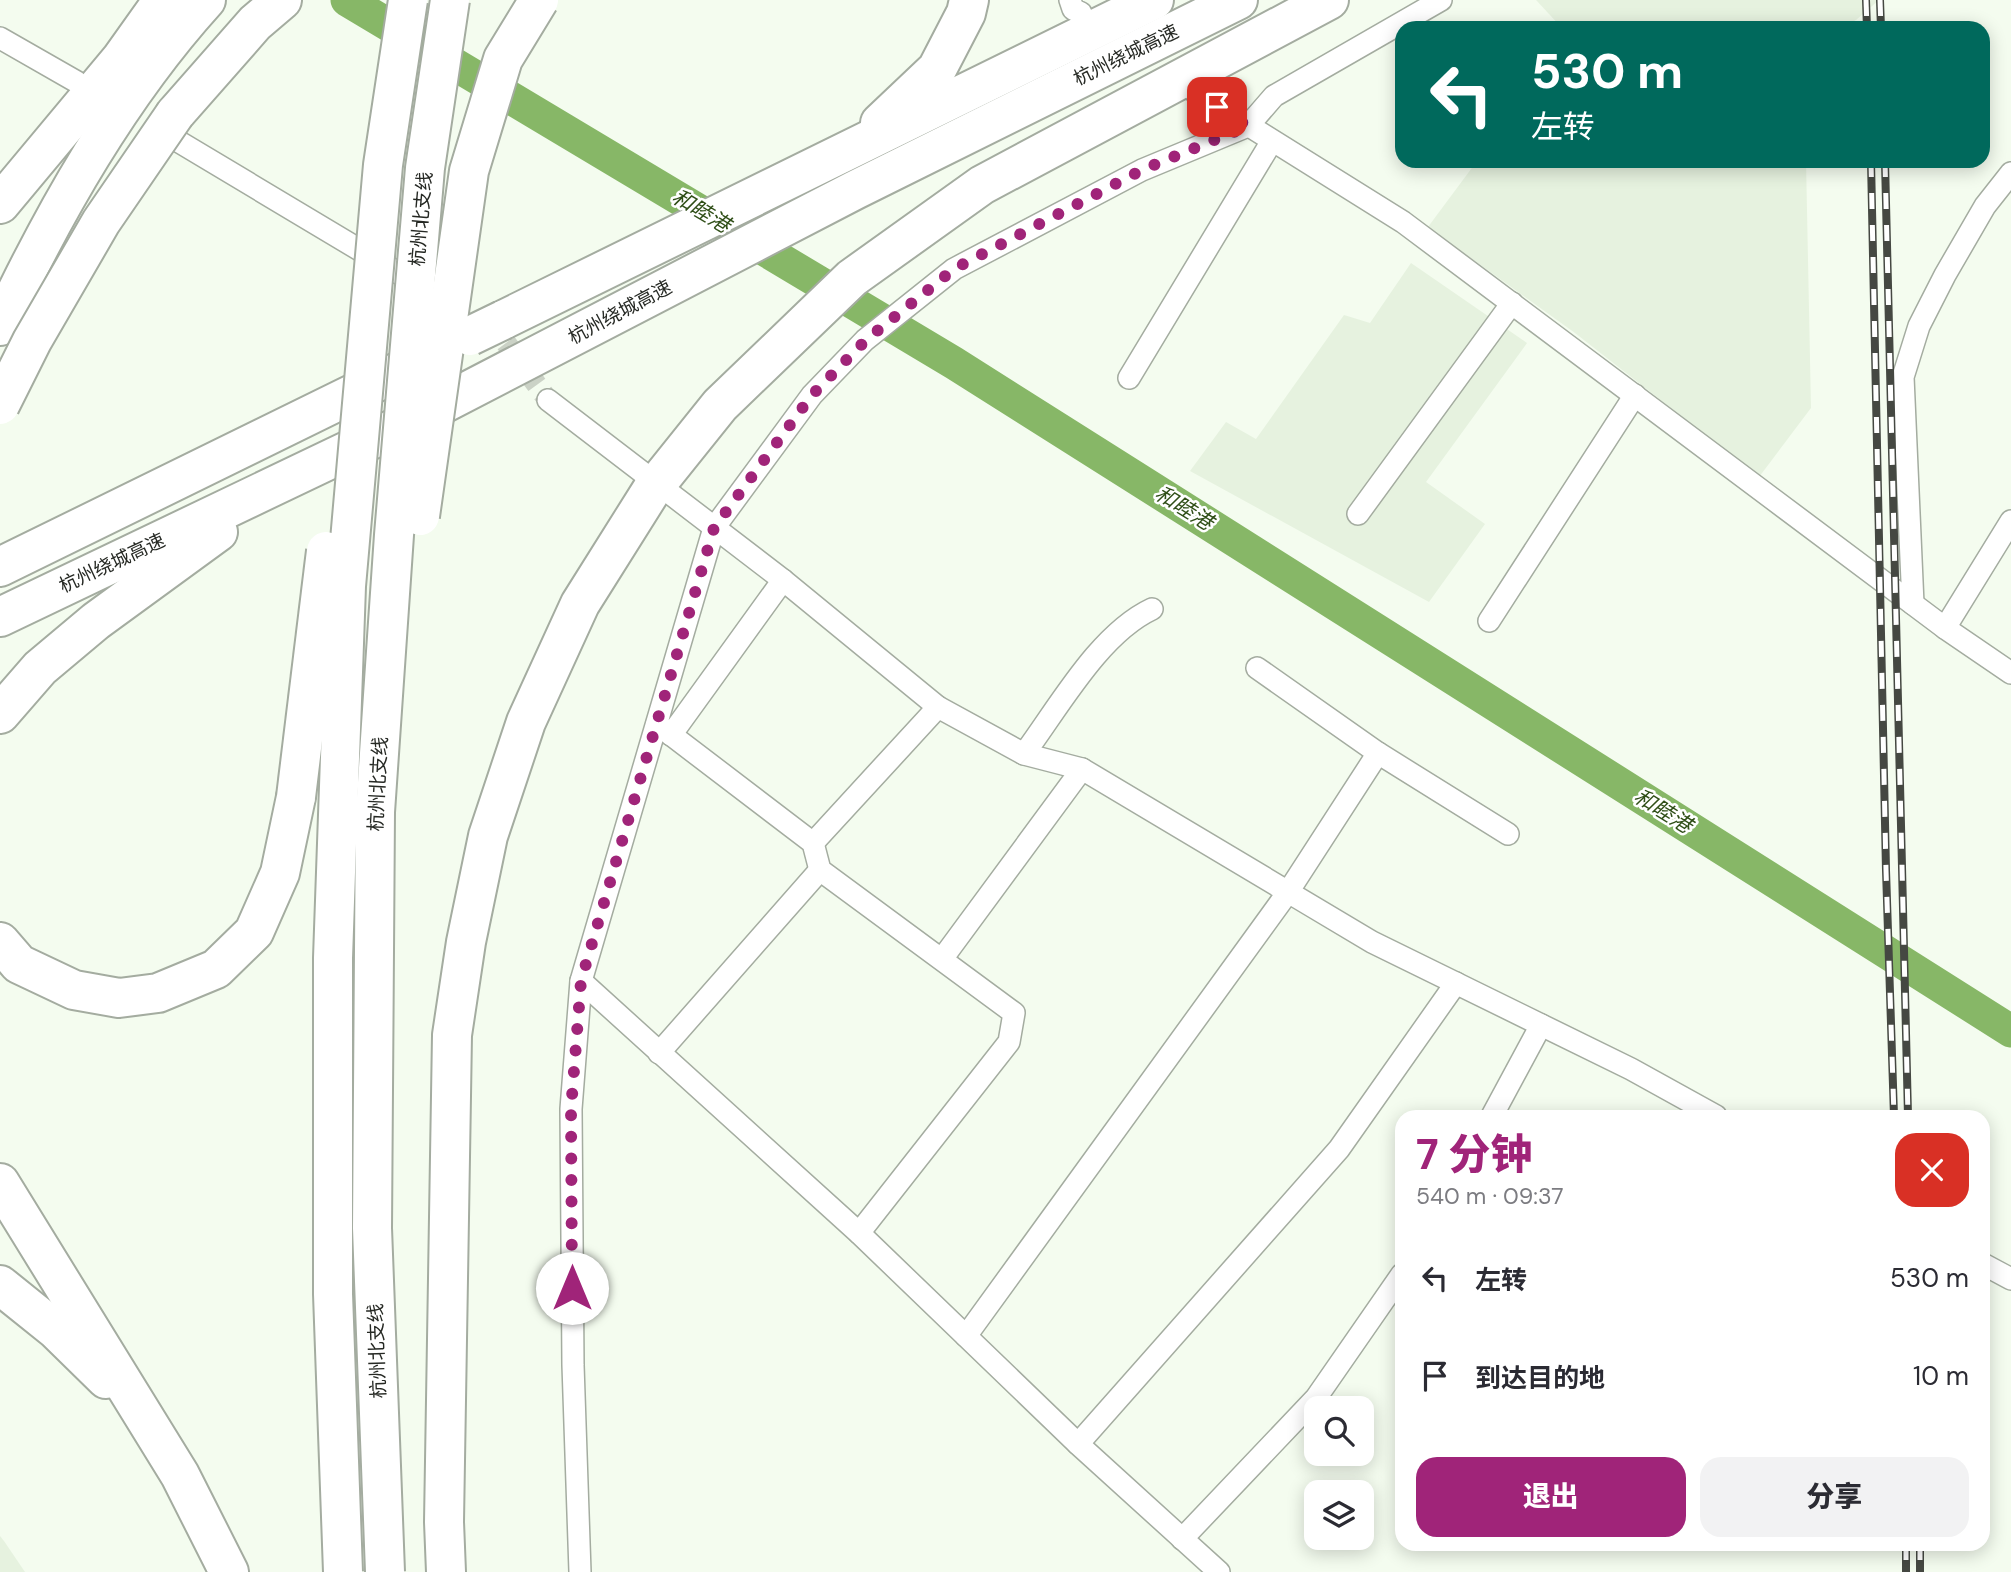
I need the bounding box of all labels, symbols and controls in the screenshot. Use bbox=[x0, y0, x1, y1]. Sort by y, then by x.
street label: 杭州绕城高速 bbox=[1069, 19, 1183, 91]
text: 530 m bbox=[1531, 39, 1683, 103]
icon: left bbox=[1416, 49, 1507, 140]
pin bbox=[1187, 77, 1247, 137]
icon: arrive bbox=[1198, 88, 1236, 126]
text: 左转 bbox=[1531, 106, 1595, 148]
street label: 杭州北支线 bbox=[404, 171, 438, 267]
water label: 和睦港 bbox=[667, 183, 738, 241]
street label: 杭州绕城高速 bbox=[564, 274, 676, 350]
water label: 和睦港 bbox=[1150, 479, 1221, 538]
street label: 杭州绕城高速 bbox=[55, 528, 169, 598]
street label: 杭州北支线 bbox=[363, 736, 393, 832]
water label: 和睦港 bbox=[1629, 782, 1700, 841]
text: 7 分钟 bbox=[1416, 1127, 1532, 1182]
button: close bbox=[1895, 1133, 1969, 1207]
text: 540 m · 09:37 bbox=[1416, 1181, 1563, 1211]
position arrow bbox=[535, 1251, 609, 1325]
icon: left bbox=[1416, 1259, 1454, 1297]
text: 530 m bbox=[1890, 1261, 1969, 1295]
text: 左转 bbox=[1475, 1263, 1527, 1297]
street label: 杭州北支线 bbox=[363, 1303, 391, 1399]
icon: arrive bbox=[1416, 1357, 1454, 1395]
text: 10 m bbox=[1913, 1359, 1969, 1393]
text: 到达目的地 bbox=[1475, 1361, 1605, 1395]
map controls bbox=[1304, 1396, 1374, 1550]
button: search bbox=[1304, 1396, 1374, 1466]
button: 退出 bbox=[1416, 1457, 1686, 1537]
button: 分享 bbox=[1700, 1457, 1969, 1537]
button: layers bbox=[1304, 1480, 1374, 1550]

